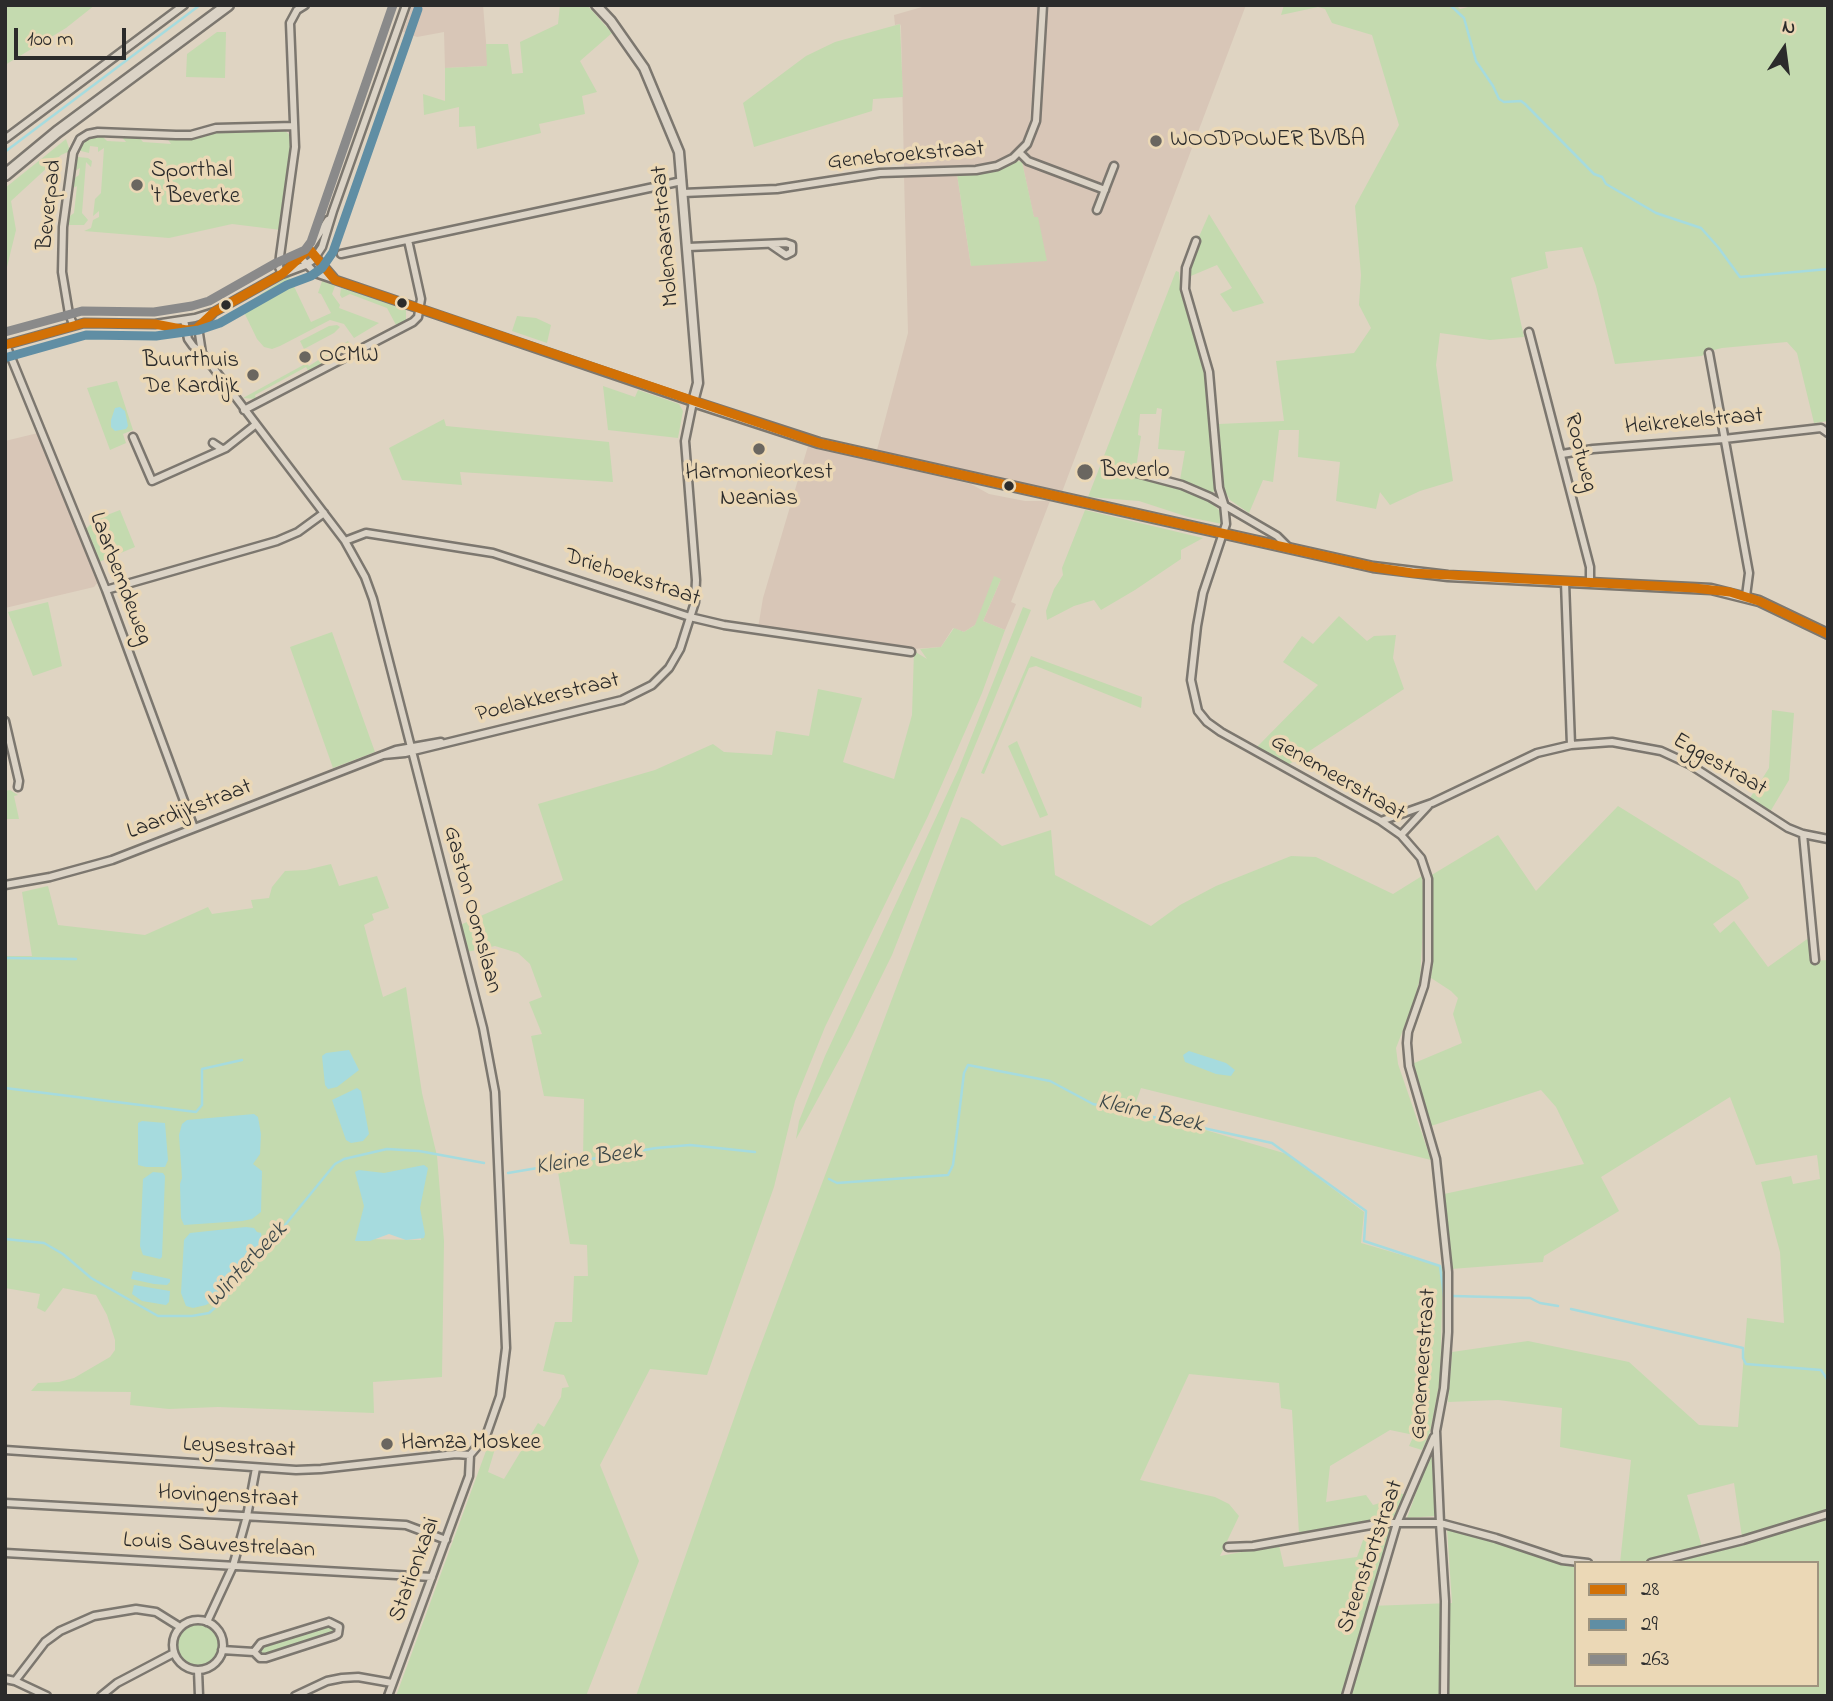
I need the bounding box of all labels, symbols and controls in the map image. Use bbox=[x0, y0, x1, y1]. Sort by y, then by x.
text: N bbox=[1780, 13, 1798, 43]
scale bar bbox=[18, 14, 130, 58]
north arrow bbox=[1749, 14, 1819, 84]
text: 100 m bbox=[27, 25, 73, 55]
place label: WOODPOWER BVBA bbox=[1170, 127, 1365, 155]
marker: WOODPOWER BVBA bbox=[1148, 133, 1164, 149]
street label: Genebroekstraat bbox=[827, 136, 985, 178]
street label: Beverpad bbox=[33, 158, 69, 252]
place label: Sporthal 't Beverke bbox=[151, 158, 240, 212]
street label: Molenaarstraat bbox=[647, 164, 687, 308]
marker: Sporthal 't Beverke bbox=[129, 177, 145, 193]
unlabelled marker bbox=[395, 296, 409, 310]
unlabelled marker bbox=[219, 298, 233, 312]
place label: OCMW bbox=[319, 343, 379, 371]
place label: Buurthuis De Kardijk bbox=[143, 348, 239, 402]
marker: OCMW bbox=[297, 349, 313, 365]
marker: Buurthuis De Kardijk bbox=[245, 367, 261, 383]
street label: Heikrekelstraat bbox=[1624, 403, 1764, 443]
street label: Rootweg bbox=[1556, 411, 1602, 495]
marker: Harmonieorkest Neanias bbox=[751, 441, 767, 457]
place label: Beverlo bbox=[1101, 458, 1170, 486]
place label: Harmonieorkest Neanias bbox=[685, 460, 833, 514]
marker: Beverlo bbox=[1075, 462, 1095, 482]
unlabelled marker bbox=[1002, 479, 1016, 493]
street label: Laarbemdeweg bbox=[81, 509, 157, 649]
street label: Driehoekstraat bbox=[561, 544, 703, 614]
street label: Poelakkerstraat bbox=[473, 668, 623, 730]
street label: Eggestraat bbox=[1667, 728, 1771, 804]
street label: Genemeerstraat bbox=[1265, 729, 1409, 829]
street label: Laardijkstraat bbox=[124, 775, 256, 847]
street label: Gaston Oomslaan bbox=[435, 823, 507, 997]
water label: Kleine Beek bbox=[1094, 1089, 1206, 1141]
water label: Kleine Beek bbox=[534, 1138, 644, 1184]
water label: Winterbeek bbox=[201, 1217, 295, 1315]
street label: Genemeerstraat bbox=[1406, 1288, 1444, 1440]
place label: Hamza Moskee bbox=[401, 1430, 541, 1458]
street label: Leysestraat bbox=[182, 1432, 296, 1466]
marker: Hamza Moskee bbox=[379, 1436, 395, 1452]
street label: Steenstortstraat bbox=[1333, 1477, 1411, 1637]
street label: Hovingenstraat bbox=[157, 1481, 299, 1515]
street label: Stationkaai bbox=[384, 1514, 448, 1626]
street label: Louis Sauvestrelaan bbox=[122, 1528, 316, 1566]
legend bbox=[1574, 1561, 1819, 1687]
text: 28 bbox=[1641, 1575, 1659, 1605]
text: 29 bbox=[1641, 1610, 1658, 1640]
text: 263 bbox=[1641, 1645, 1669, 1675]

